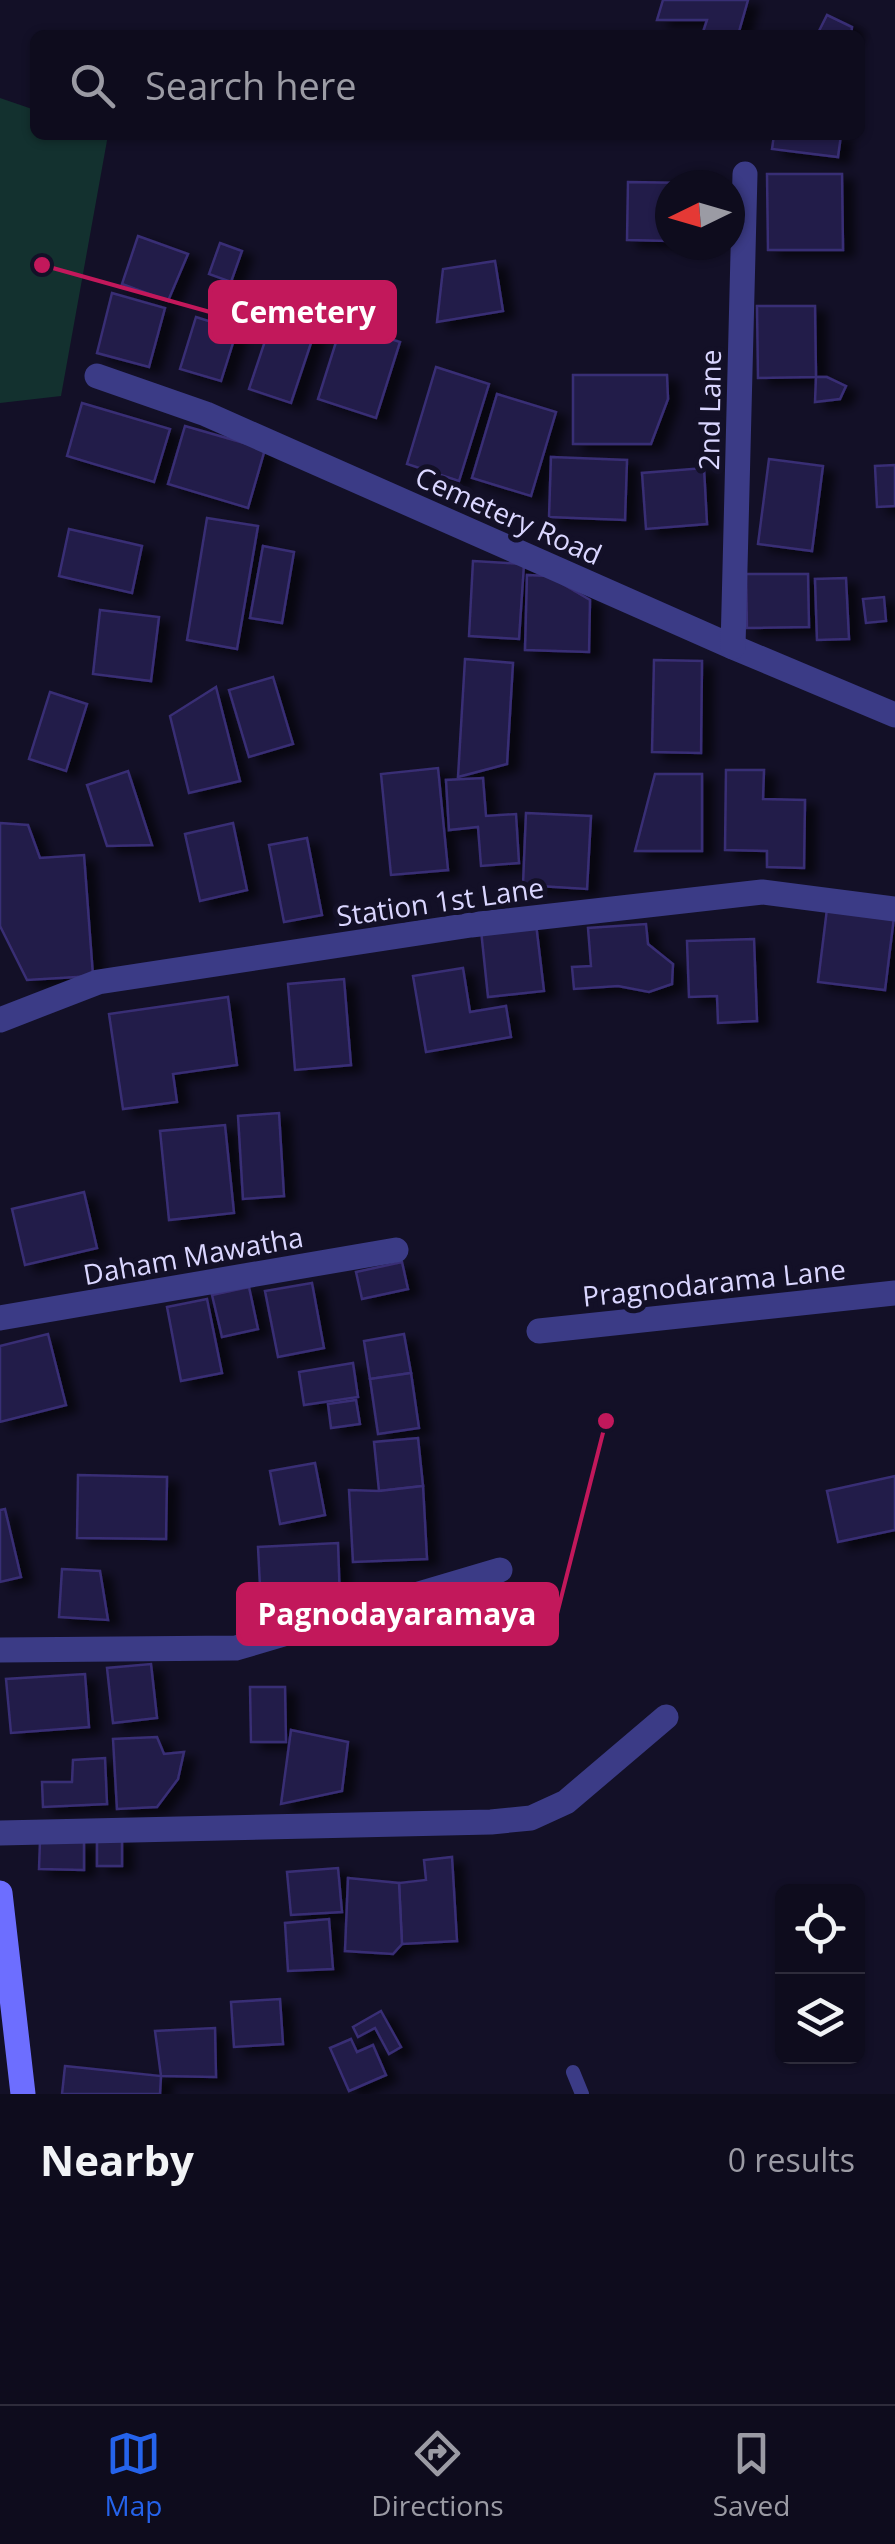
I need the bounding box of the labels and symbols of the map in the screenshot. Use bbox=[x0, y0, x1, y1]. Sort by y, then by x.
north arrow bbox=[655, 170, 745, 260]
callout: Cemetery bbox=[210, 282, 395, 342]
text: Cemetery bbox=[230, 291, 377, 332]
street label: 2nd Lane bbox=[689, 349, 729, 471]
street label: Cemetery Road bbox=[410, 457, 608, 573]
street label: Station 1st Lane bbox=[334, 868, 546, 934]
street label: Daham Mawatha bbox=[80, 1217, 306, 1293]
street label: Pragnodarama Lane bbox=[580, 1249, 848, 1315]
callout: Pagnodayaramaya bbox=[238, 1584, 557, 1644]
text: Pagnodayaramaya bbox=[258, 1593, 537, 1634]

